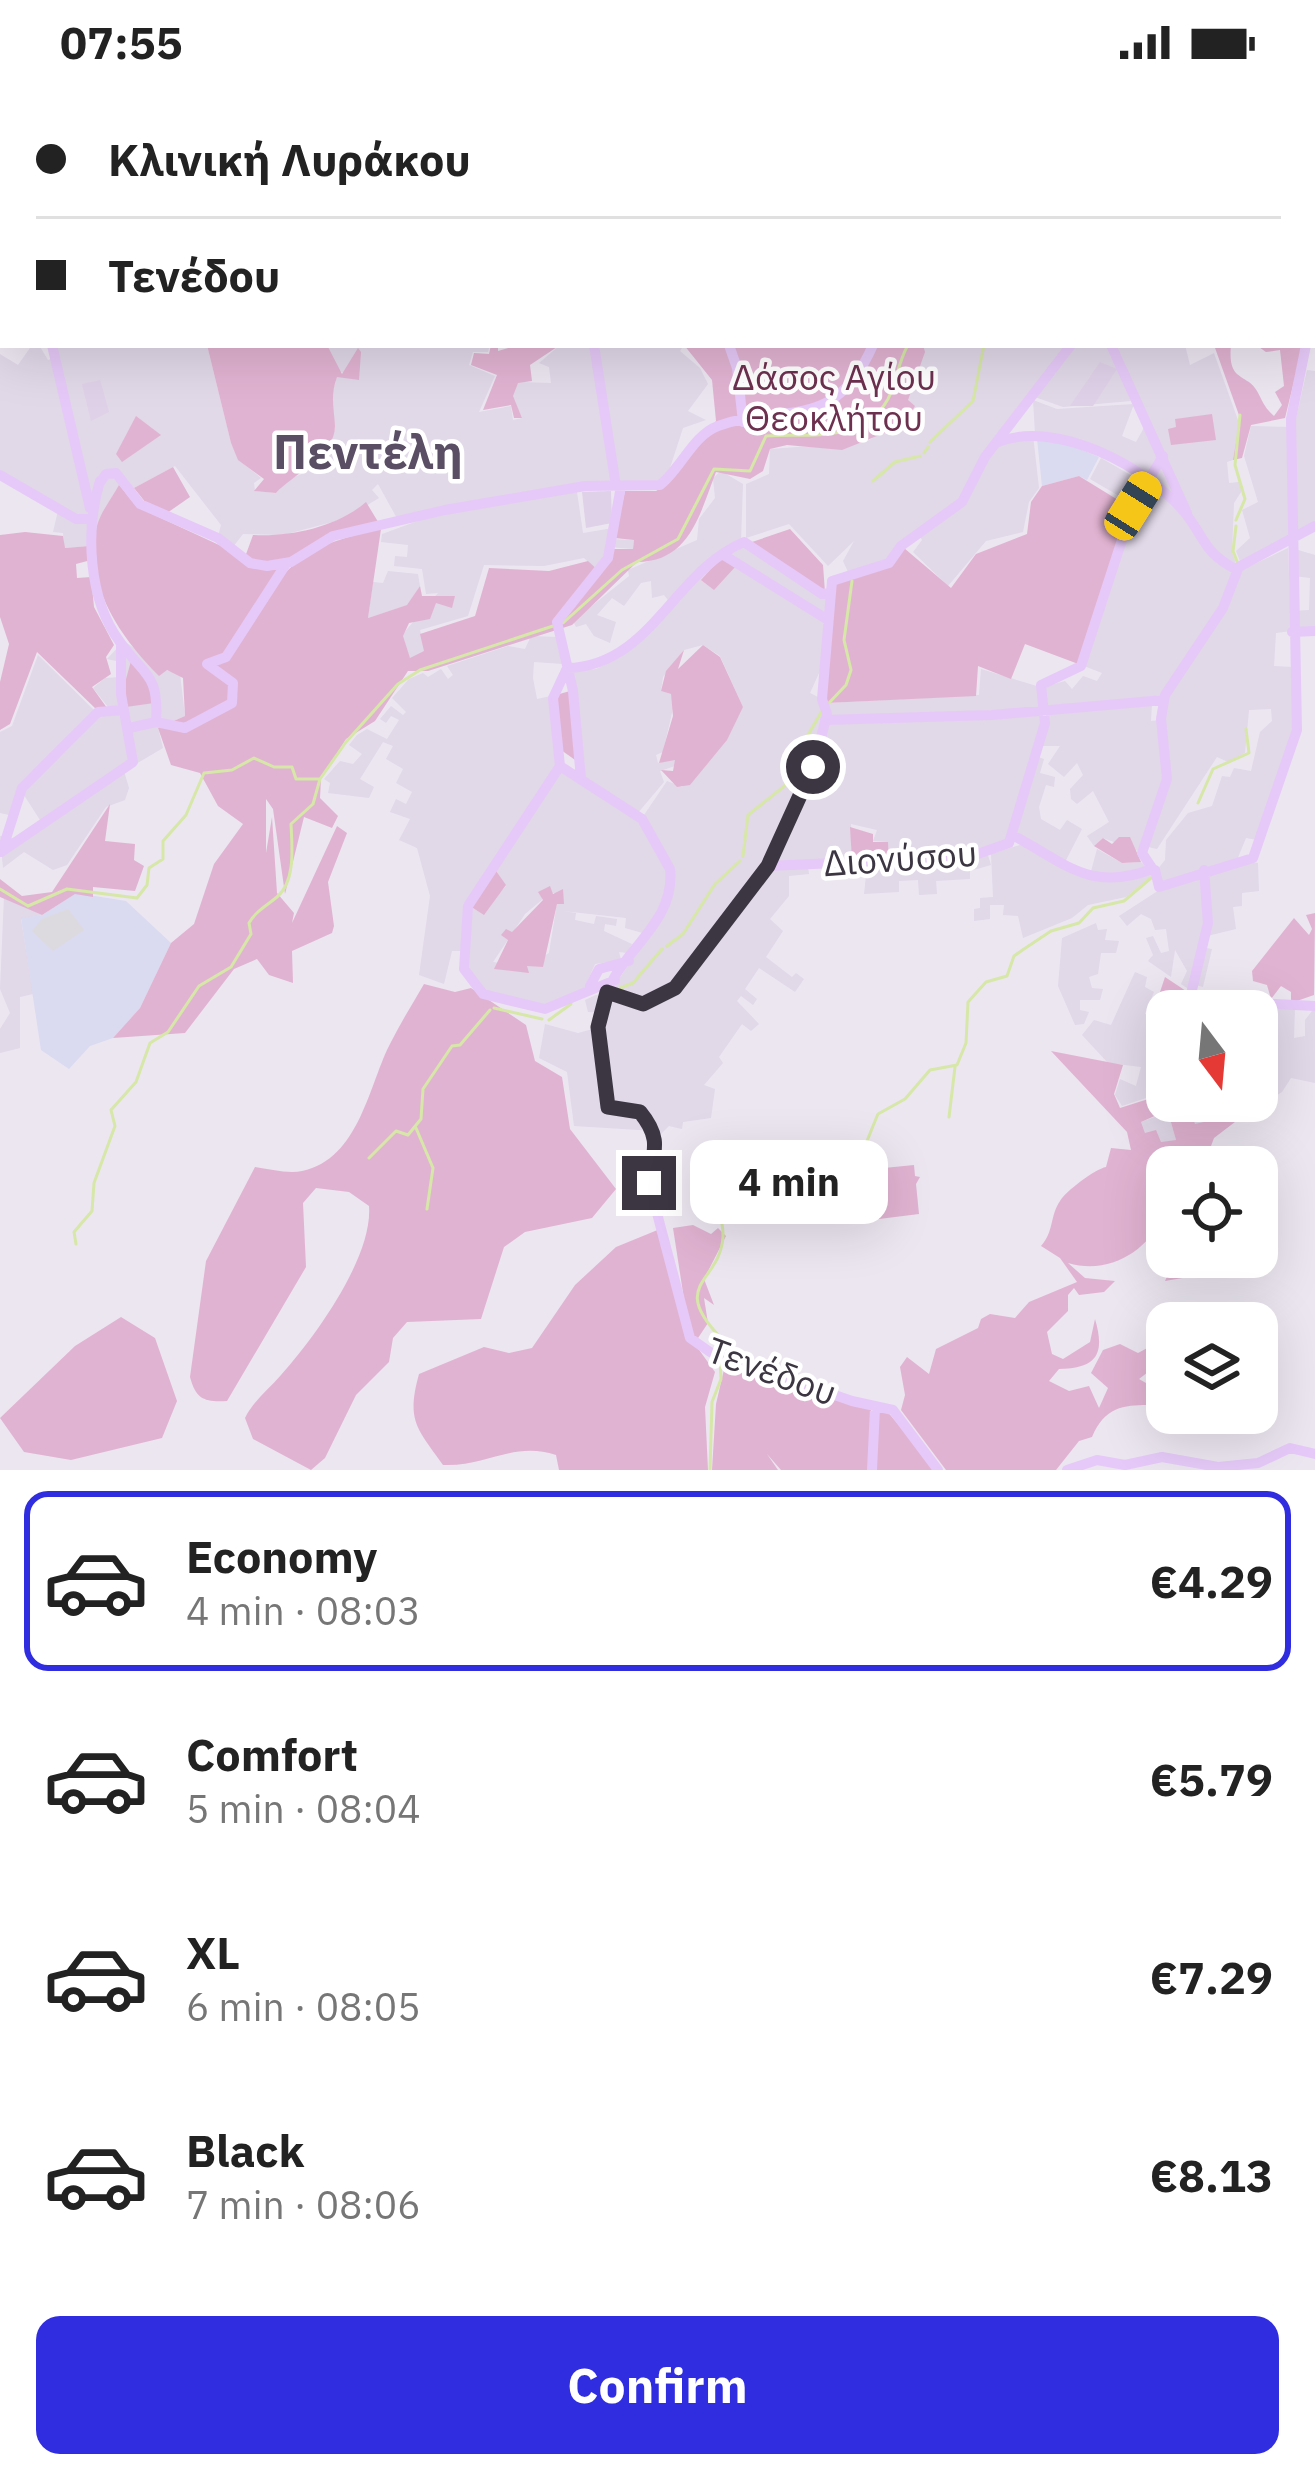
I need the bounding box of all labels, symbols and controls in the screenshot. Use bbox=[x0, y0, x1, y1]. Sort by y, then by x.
text: 07:55 bbox=[60, 13, 183, 71]
text: Κλινική Λυράκου bbox=[108, 130, 471, 188]
text: Τενέδου bbox=[108, 246, 280, 304]
park label: Δάσος Αγίου Θεοκλήτου bbox=[732, 353, 936, 441]
district label: Πεντέλη bbox=[273, 420, 463, 482]
car bbox=[1099, 466, 1167, 546]
route start bbox=[786, 740, 840, 794]
street label: Διονύσου bbox=[821, 829, 979, 886]
north arrow bbox=[1146, 990, 1278, 1122]
map controls bbox=[1146, 990, 1278, 1434]
callout: 4 min bbox=[691, 1141, 889, 1225]
button: locate bbox=[1146, 1146, 1278, 1278]
route end bbox=[622, 1156, 676, 1210]
text: 4 min bbox=[738, 1156, 840, 1207]
button: layers bbox=[1146, 1302, 1278, 1434]
street label: Τενέδου bbox=[701, 1325, 843, 1416]
icon: car bbox=[42, 1527, 150, 1635]
text: Economy bbox=[186, 1527, 377, 1585]
text: €4.29 bbox=[1150, 1552, 1273, 1610]
text: 4 min · 08:03 bbox=[186, 1585, 421, 1636]
icon: car bbox=[42, 1725, 150, 1833]
text: Comfort bbox=[186, 1725, 358, 1783]
text: €5.79 bbox=[1150, 1750, 1273, 1808]
text: 5 min · 08:04 bbox=[186, 1783, 421, 1834]
icon: car bbox=[42, 1923, 150, 2031]
text: XL bbox=[186, 1923, 240, 1981]
text: €7.29 bbox=[1150, 1948, 1273, 2006]
text: 6 min · 08:05 bbox=[186, 1981, 421, 2032]
icon: car bbox=[42, 2121, 150, 2229]
text: Black bbox=[186, 2121, 305, 2179]
text: €8.13 bbox=[1150, 2146, 1273, 2204]
text: 7 min · 08:06 bbox=[186, 2179, 421, 2230]
button: Confirm bbox=[36, 2316, 1279, 2454]

